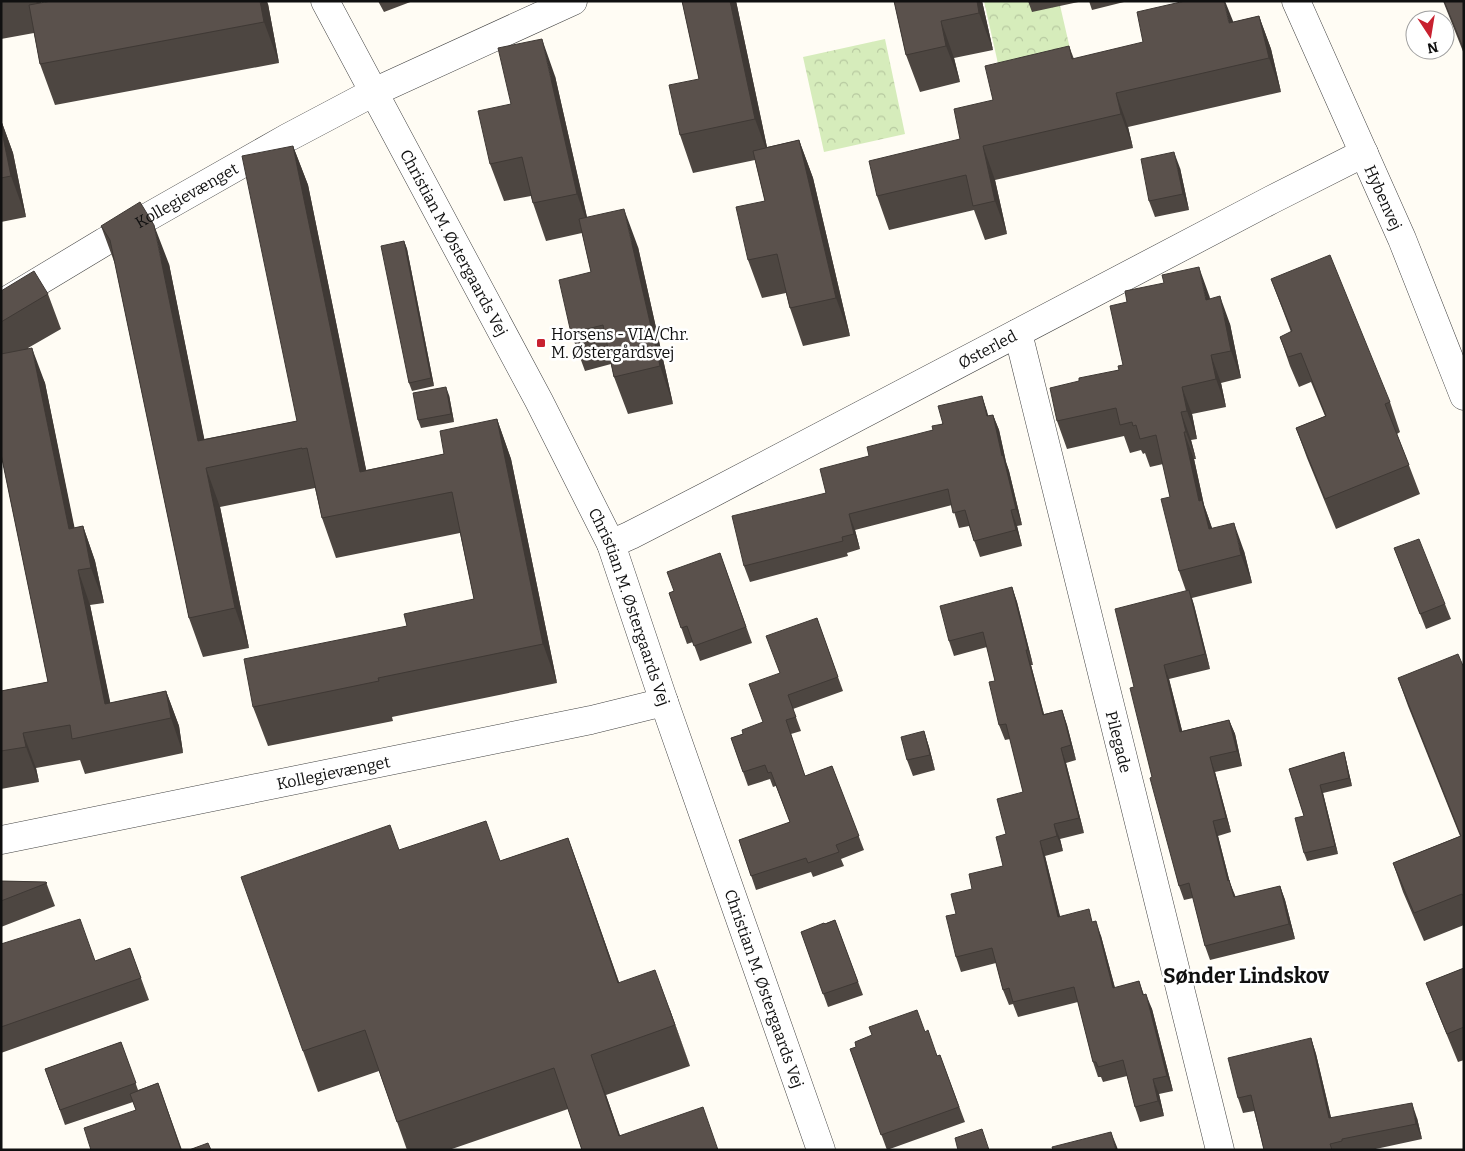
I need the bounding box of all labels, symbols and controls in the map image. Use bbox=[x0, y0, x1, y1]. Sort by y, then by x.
north arrow bbox=[1405, 10, 1455, 60]
text: N bbox=[1425, 38, 1440, 57]
street label: Christian M. Østergaards Vej bbox=[397, 146, 512, 339]
street label: Kollegievænget bbox=[132, 158, 241, 232]
street label: Hybenvej bbox=[1361, 162, 1406, 233]
place label: Horsens - VIA/Chr. M. Østergårdsvej bbox=[551, 325, 689, 362]
street label: Østerled bbox=[955, 325, 1020, 372]
marker: Horsens - VIA/Chr. M. Østergårdsvej bbox=[535, 337, 547, 349]
street label: Christian M. Østergaards Vej bbox=[585, 505, 674, 708]
street label: Pilegade bbox=[1102, 709, 1136, 775]
street label: Kollegievænget bbox=[275, 752, 392, 793]
street label: Christian M. Østergaards Vej bbox=[721, 887, 808, 1090]
district label: Sønder Lindskov bbox=[1163, 963, 1330, 989]

